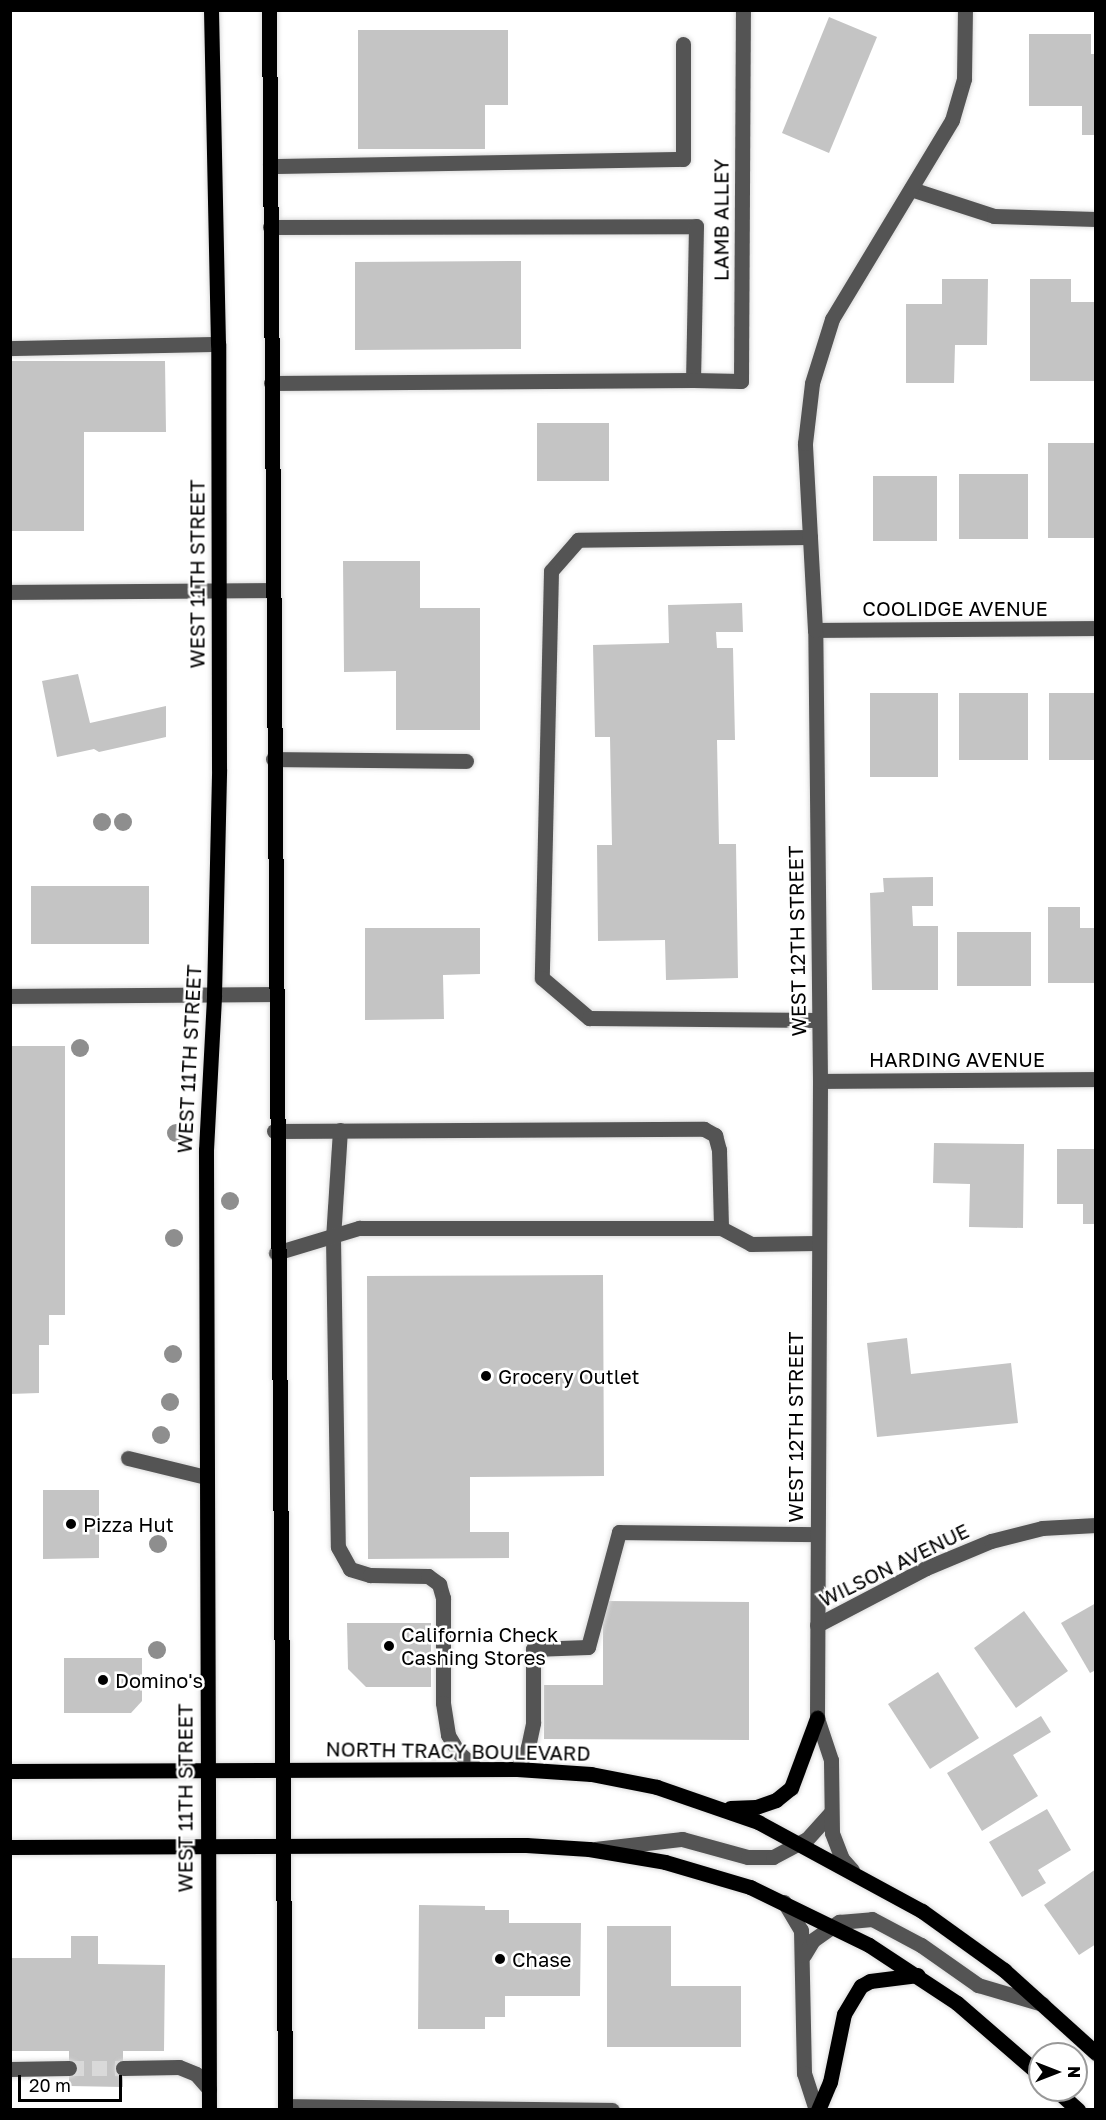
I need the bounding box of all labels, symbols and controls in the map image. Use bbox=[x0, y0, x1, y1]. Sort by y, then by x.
street label: LAMB ALLEY bbox=[709, 159, 733, 281]
street label: WEST 11TH STREET bbox=[185, 480, 209, 668]
street label: COOLIDGE AVENUE bbox=[862, 596, 1048, 620]
street label: WEST 12TH STREET bbox=[783, 845, 811, 1037]
street label: WEST 11TH STREET bbox=[172, 964, 206, 1154]
street label: HARDING AVENUE bbox=[869, 1047, 1045, 1071]
street label: WEST 12TH STREET bbox=[783, 1332, 807, 1522]
place label: Grocery Outlet bbox=[498, 1364, 639, 1388]
marker: Grocery Outlet bbox=[479, 1369, 493, 1383]
place label: Pizza Hut bbox=[83, 1512, 174, 1536]
marker: Pizza Hut bbox=[64, 1517, 78, 1531]
street label: WILSON AVENUE bbox=[815, 1518, 973, 1612]
place label: California Check Cashing Stores bbox=[401, 1622, 558, 1669]
marker: California Check Cashing Stores bbox=[382, 1639, 396, 1653]
place label: Domino's bbox=[115, 1668, 203, 1692]
marker: Domino's bbox=[96, 1673, 110, 1687]
street label: WEST 11TH STREET bbox=[173, 1704, 197, 1892]
street label: NORTH TRACY BOULEVARD bbox=[325, 1737, 591, 1765]
place label: Chase bbox=[512, 1947, 571, 1971]
marker: Chase bbox=[493, 1952, 507, 1966]
north arrow bbox=[1028, 2042, 1088, 2102]
scale bar bbox=[21, 2063, 124, 2101]
text: N bbox=[1064, 2066, 1084, 2078]
text: 20 m bbox=[29, 2074, 71, 2096]

